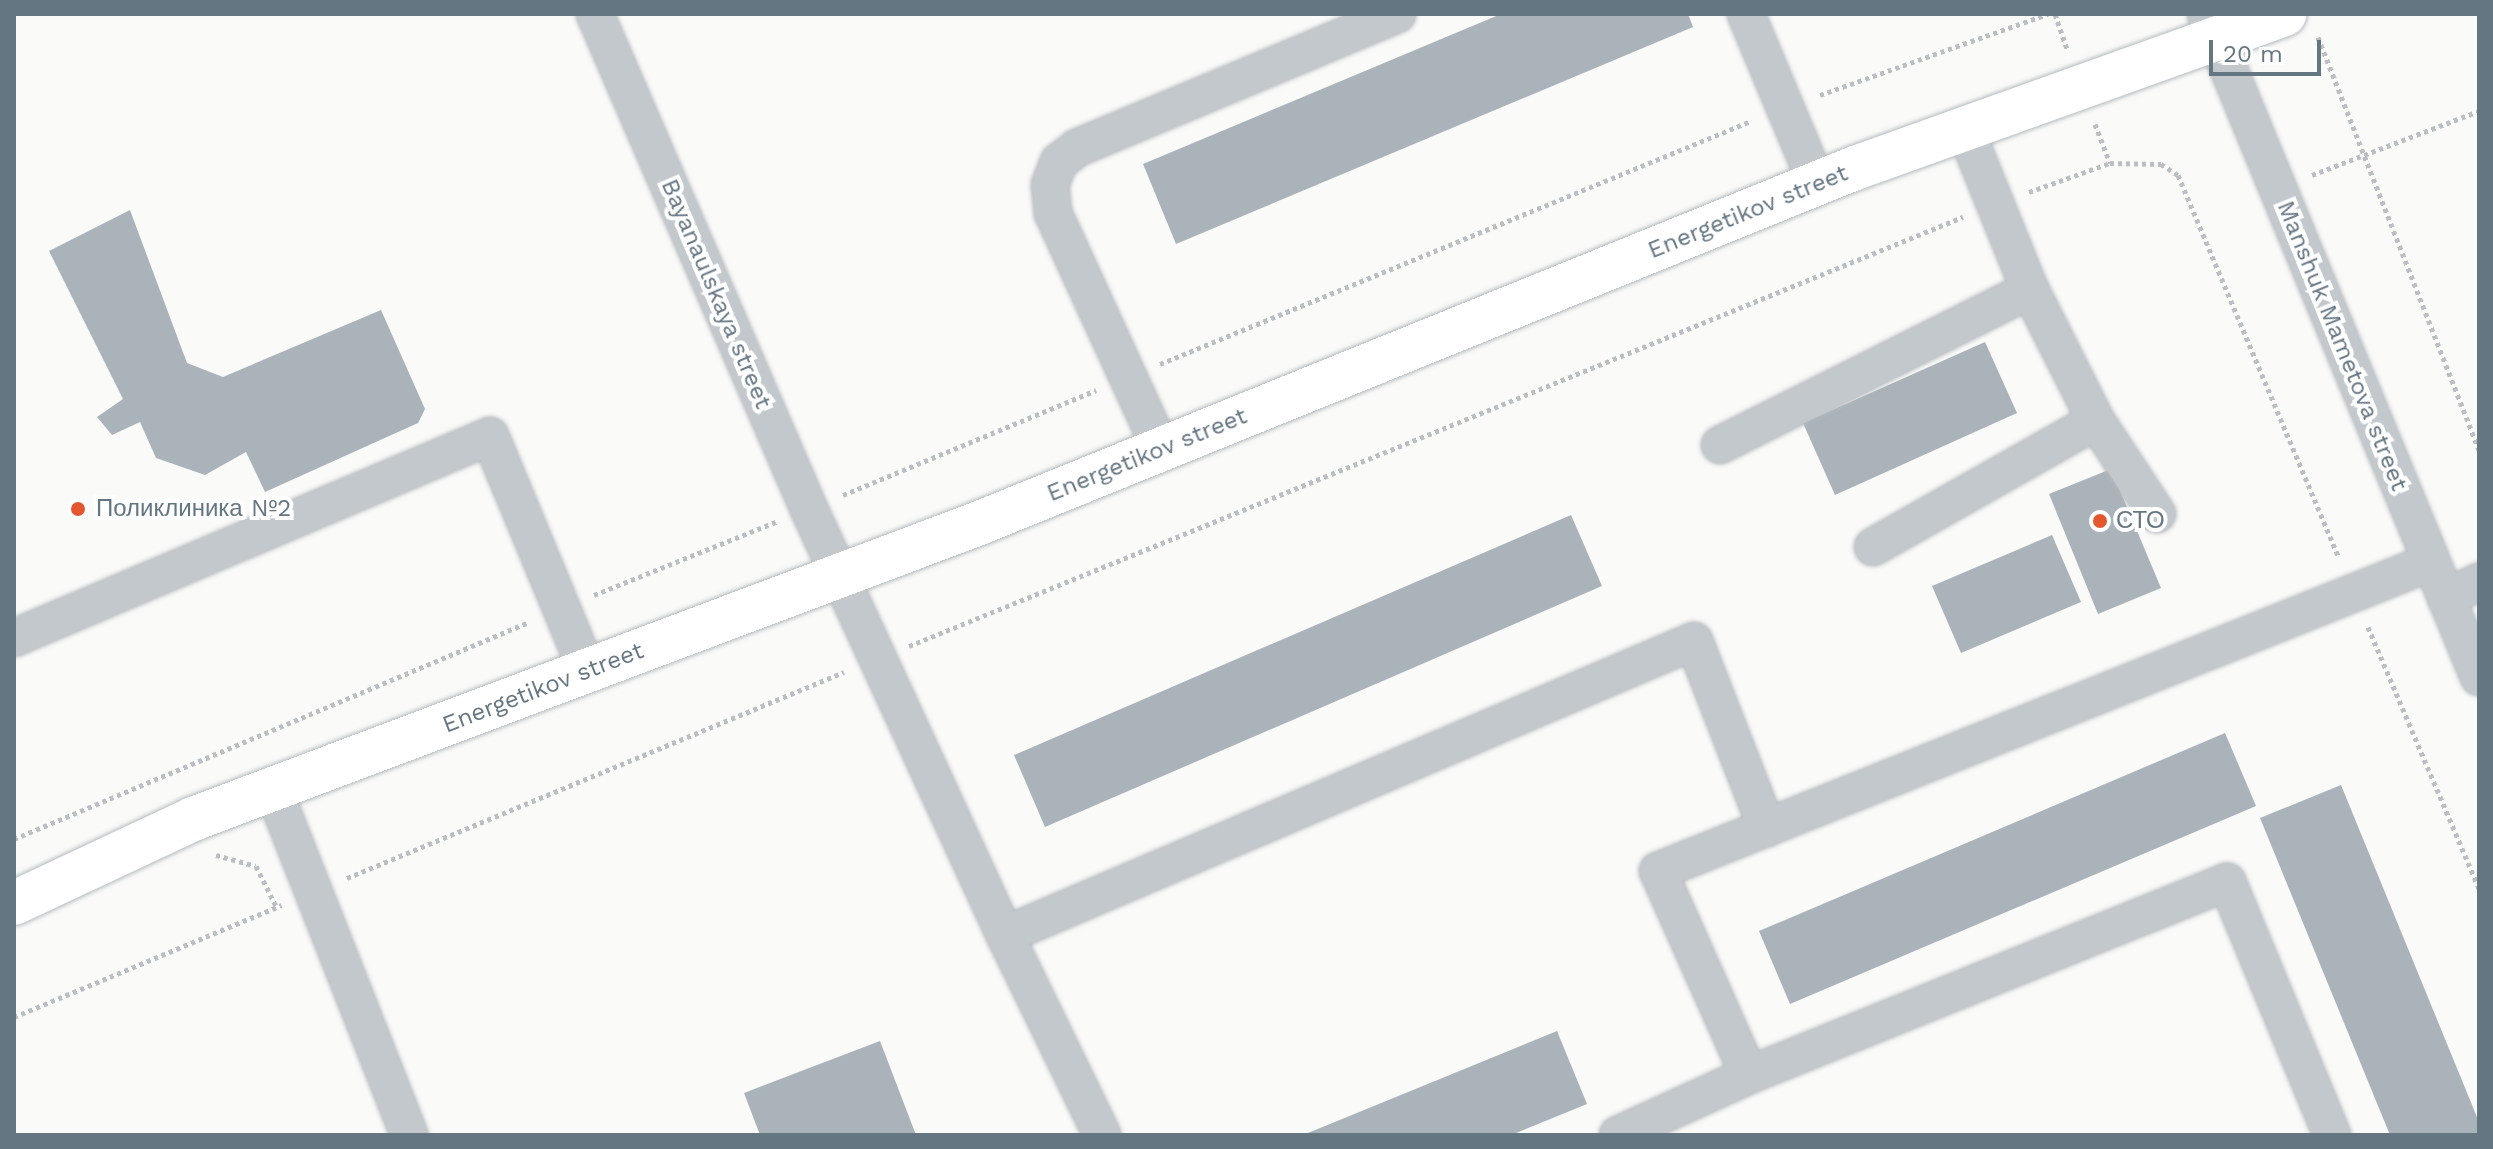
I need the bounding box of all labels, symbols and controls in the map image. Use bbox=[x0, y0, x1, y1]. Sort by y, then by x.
scale bar bbox=[2213, 24, 2325, 74]
text: 20 m bbox=[2223, 40, 2283, 68]
street label: Energetikov street bbox=[1644, 159, 1852, 265]
street label: Bayanaulskaya street bbox=[654, 175, 778, 413]
street label: Manshuk Mametova street bbox=[2270, 196, 2414, 496]
street label: Energetikov street bbox=[1043, 402, 1251, 508]
place label: Поликлиника №2 bbox=[96, 495, 291, 523]
marker: Поликлиника №2 bbox=[67, 498, 89, 520]
place label: СТО bbox=[2116, 507, 2165, 535]
marker: СТО bbox=[2091, 512, 2109, 530]
street label: Energetikov street bbox=[438, 636, 648, 740]

